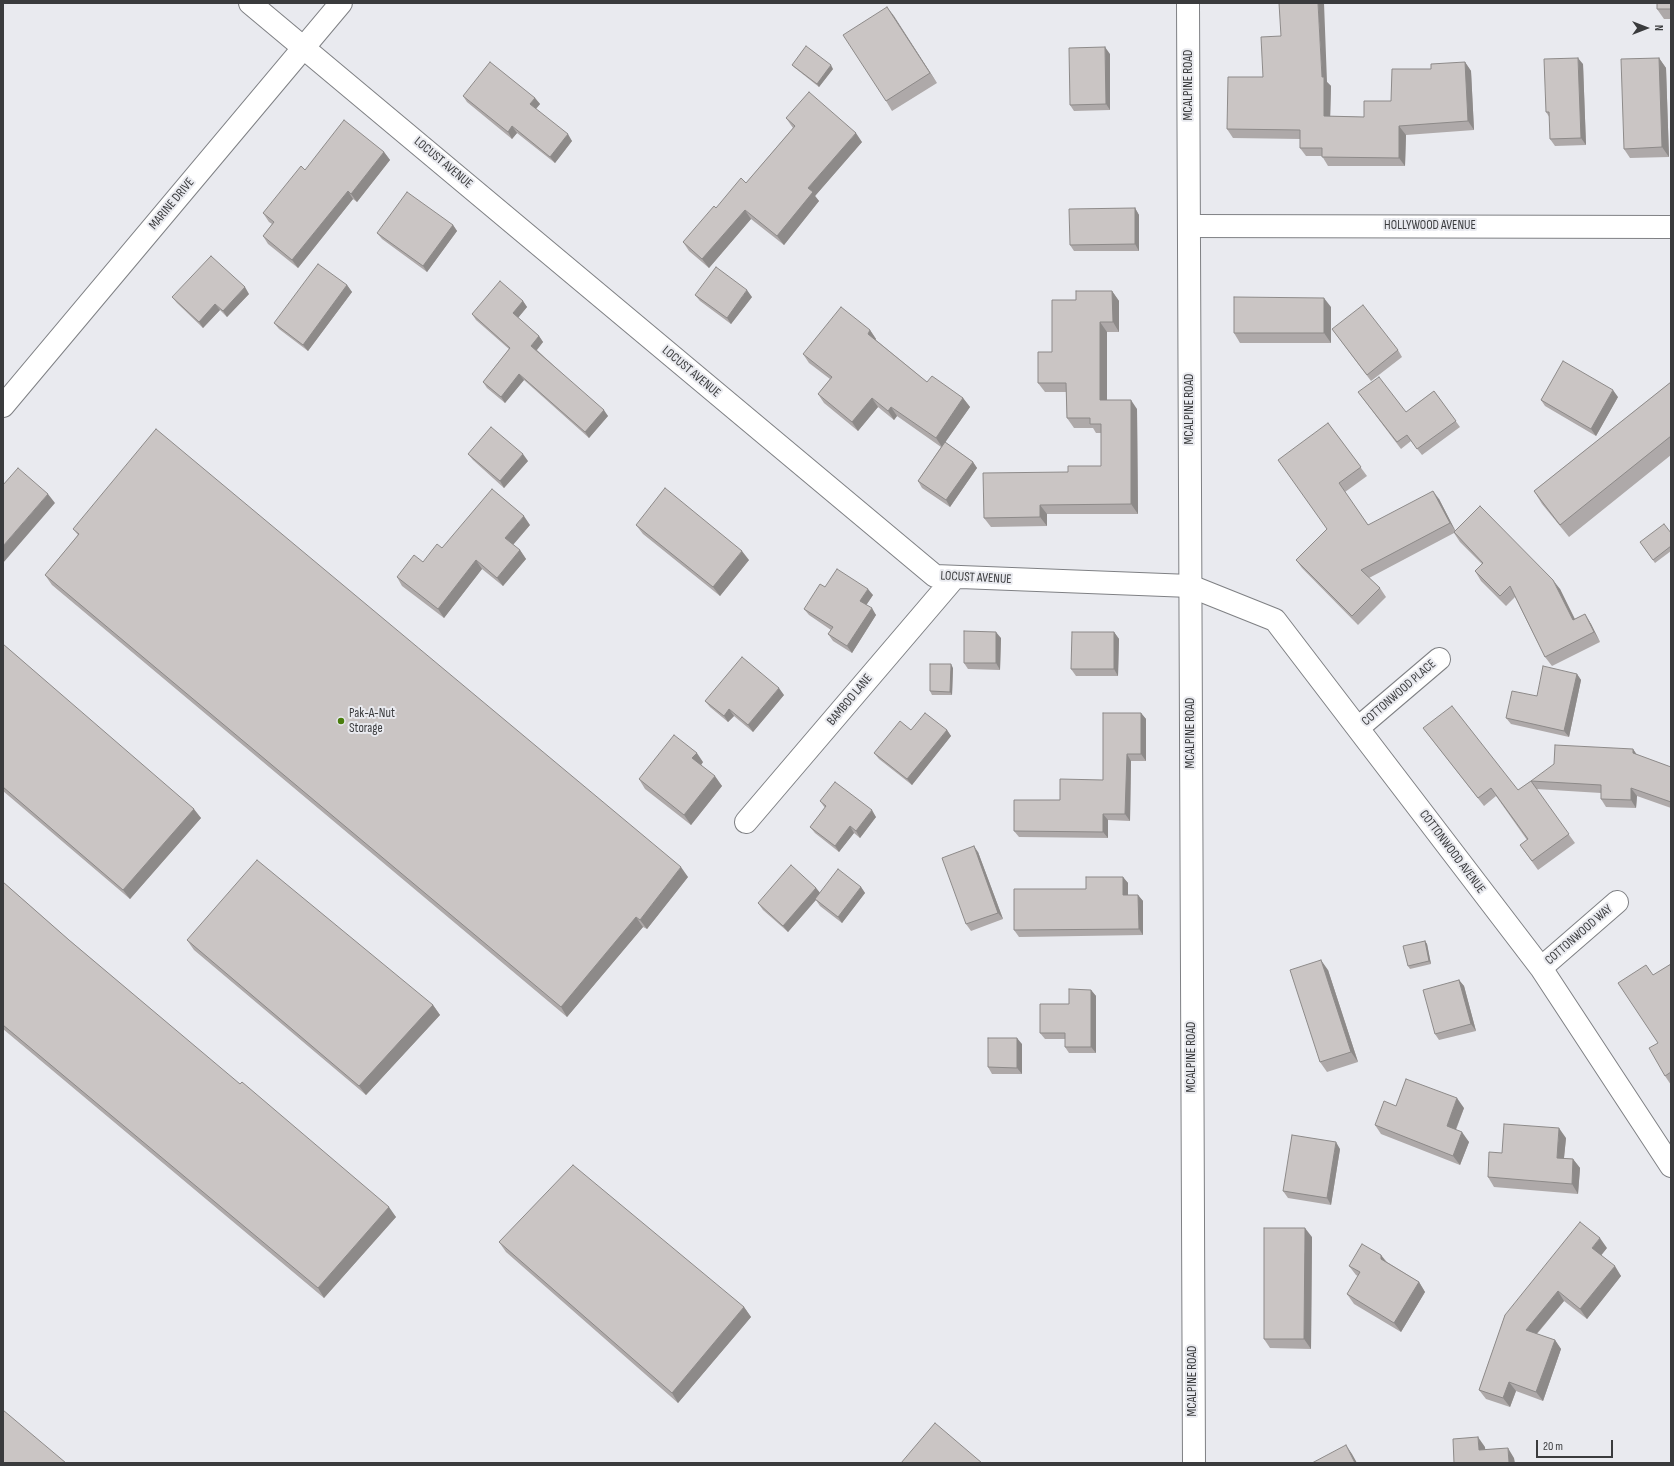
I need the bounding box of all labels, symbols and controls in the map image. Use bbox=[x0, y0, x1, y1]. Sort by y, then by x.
north arrow bbox=[1626, 8, 1666, 48]
text: N bbox=[1652, 25, 1665, 31]
street label: MCALPINE ROAD bbox=[1181, 50, 1197, 120]
street label: LOCUST AVENUE bbox=[411, 134, 475, 192]
street label: MARINE DRIVE bbox=[146, 175, 198, 233]
street label: HOLLYWOOD AVENUE bbox=[1384, 218, 1476, 234]
street label: LOCUST AVENUE bbox=[659, 343, 723, 401]
street label: MCALPINE ROAD bbox=[1182, 374, 1198, 444]
street label: LOCUST AVENUE bbox=[940, 568, 1012, 588]
street label: COTTONWOOD PLACE bbox=[1359, 657, 1439, 729]
street label: BAMBOO LANE bbox=[824, 671, 876, 729]
street label: MCALPINE ROAD bbox=[1183, 698, 1199, 768]
place label: Pak-A-Nut Storage bbox=[349, 706, 395, 737]
marker: Pak-A-Nut Storage bbox=[336, 716, 346, 726]
street label: COTTONWOOD AVENUE bbox=[1416, 807, 1488, 897]
street label: COTTONWOOD WAY bbox=[1542, 902, 1616, 968]
street label: MCALPINE ROAD bbox=[1184, 1022, 1200, 1092]
street label: MCALPINE ROAD bbox=[1185, 1346, 1201, 1416]
scale bar bbox=[1538, 1432, 1615, 1458]
text: 20 m bbox=[1543, 1439, 1563, 1454]

